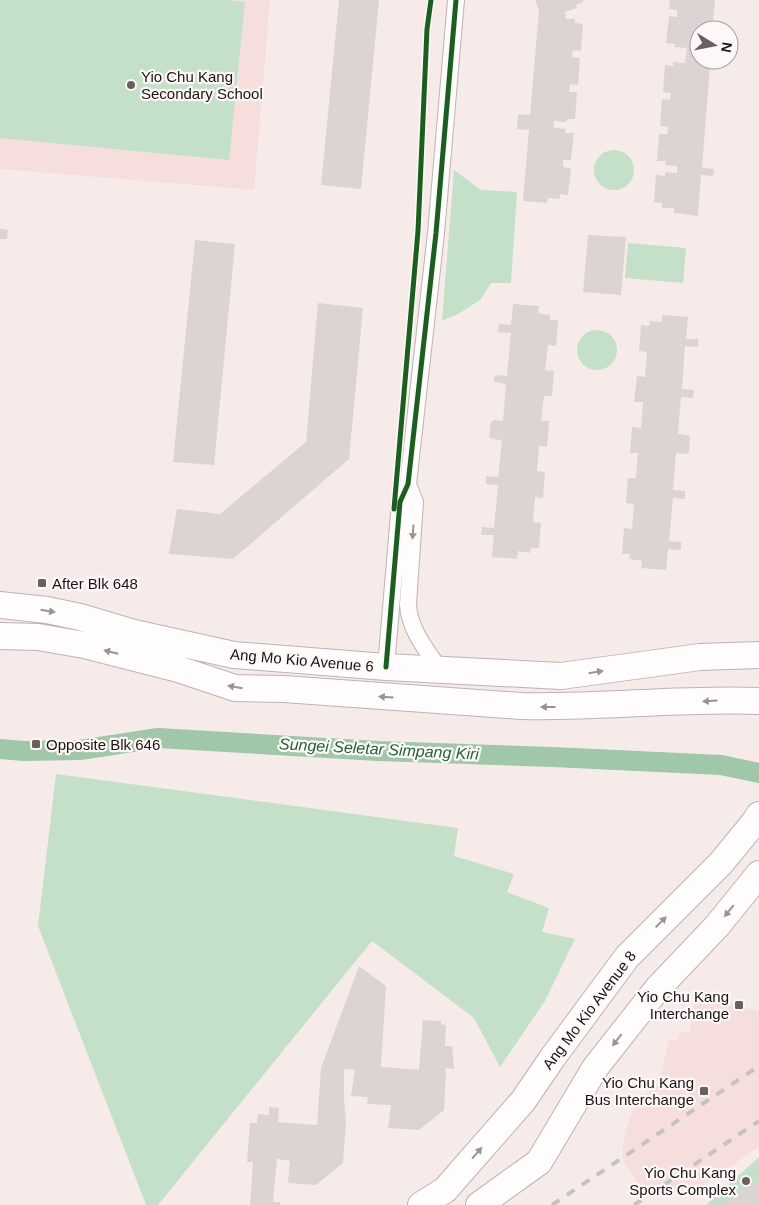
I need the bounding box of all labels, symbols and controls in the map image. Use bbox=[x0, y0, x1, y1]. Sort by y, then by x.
north arrow bbox=[689, 20, 739, 70]
text: N bbox=[718, 41, 736, 54]
place label: Yio Chu Kang Secondary School bbox=[141, 68, 263, 102]
marker: Yio Chu Kang Secondary School bbox=[125, 79, 137, 91]
one-way arrow bbox=[409, 524, 417, 540]
place label: After Blk 648 bbox=[52, 575, 138, 592]
marker: After Blk 648 bbox=[36, 577, 48, 589]
one-way arrow bbox=[41, 607, 57, 615]
street label: Ang Mo Kio Avenue 6 bbox=[230, 645, 374, 675]
one-way arrow bbox=[104, 648, 119, 656]
one-way arrow bbox=[588, 667, 604, 675]
one-way arrow bbox=[227, 682, 243, 690]
one-way arrow bbox=[377, 693, 393, 701]
one-way arrow bbox=[702, 697, 718, 705]
one-way arrow bbox=[540, 703, 556, 711]
water label: Sungei Seletar Simpang Kiri bbox=[279, 735, 480, 763]
place label: Opposite Blk 646 bbox=[46, 736, 160, 753]
marker: Opposite Blk 646 bbox=[30, 738, 42, 750]
one-way arrow bbox=[724, 905, 735, 918]
one-way arrow bbox=[655, 916, 667, 928]
street label: Ang Mo Kio Avenue 8 bbox=[539, 947, 639, 1073]
place label: Yio Chu Kang Interchange bbox=[637, 988, 729, 1022]
marker: Yio Chu Kang Interchange bbox=[733, 999, 745, 1011]
one-way arrow bbox=[612, 1033, 622, 1047]
place label: Yio Chu Kang Bus Interchange bbox=[585, 1074, 694, 1108]
marker: Yio Chu Kang Bus Interchange bbox=[698, 1085, 710, 1097]
one-way arrow bbox=[471, 1148, 483, 1160]
place label: Yio Chu Kang Sports Complex bbox=[629, 1164, 736, 1198]
marker: Yio Chu Kang Sports Complex bbox=[740, 1175, 752, 1187]

